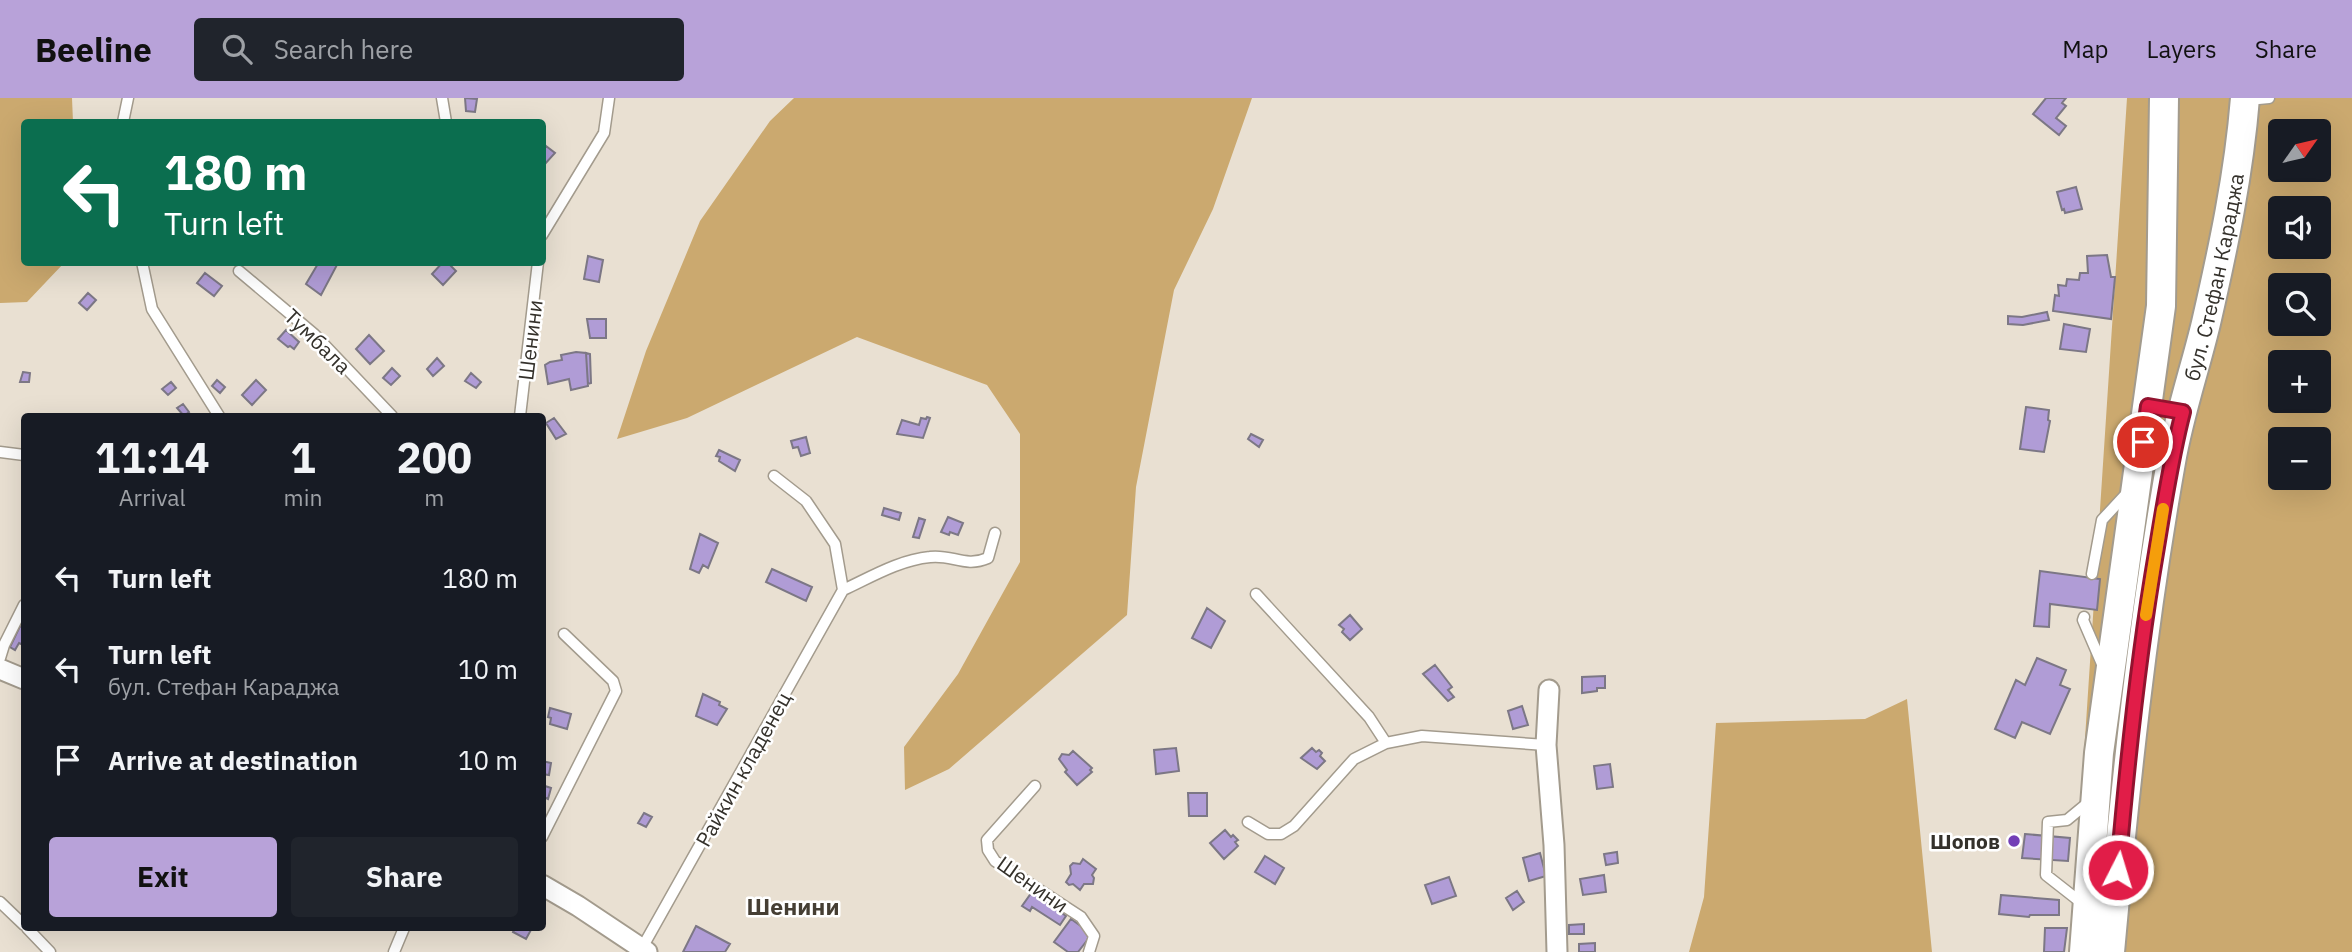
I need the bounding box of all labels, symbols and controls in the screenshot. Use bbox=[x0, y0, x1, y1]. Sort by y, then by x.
search box bbox=[194, 18, 684, 81]
text: Beeline bbox=[35, 28, 152, 71]
icon: search bbox=[218, 30, 256, 68]
text: Search here bbox=[274, 32, 413, 66]
text: Map bbox=[2062, 33, 2109, 65]
text: Layers bbox=[2147, 33, 2217, 65]
text: Share bbox=[2255, 33, 2317, 65]
north arrow bbox=[2268, 119, 2331, 182]
map controls bbox=[2268, 119, 2331, 490]
text: 180 m bbox=[164, 140, 308, 203]
icon: left bbox=[49, 147, 140, 238]
street label: бул. Стефан Караджа bbox=[2177, 171, 2250, 384]
button: sound bbox=[2268, 196, 2331, 259]
text: Turn left bbox=[164, 202, 284, 244]
button: search bbox=[2268, 273, 2331, 336]
street label: Шенини bbox=[511, 298, 549, 382]
street label: Тумбала bbox=[279, 302, 357, 380]
button: + bbox=[2268, 350, 2331, 413]
pin bbox=[2113, 412, 2173, 472]
icon: arrive bbox=[2124, 423, 2162, 461]
button: − bbox=[2268, 427, 2331, 490]
text: 11:14 bbox=[95, 430, 210, 485]
text: 1 bbox=[290, 430, 316, 485]
text: 200 bbox=[396, 430, 472, 485]
text: Arrival bbox=[119, 482, 186, 512]
text: min bbox=[284, 482, 322, 512]
text: m bbox=[424, 482, 444, 512]
icon: left bbox=[49, 559, 87, 597]
text: Turn left bbox=[108, 561, 211, 595]
text: 180 m bbox=[442, 561, 518, 595]
text: Turn left bbox=[108, 637, 211, 671]
icon: left bbox=[49, 650, 87, 688]
text: 10 m bbox=[458, 652, 518, 686]
text: бул. Стефан Караджа bbox=[108, 671, 340, 701]
street label: Райкин кладенец bbox=[689, 686, 797, 851]
icon: arrive bbox=[49, 741, 87, 779]
text: Arrive at destination bbox=[108, 743, 358, 777]
text: 10 m bbox=[458, 743, 518, 777]
place label: Шопов bbox=[1930, 827, 2000, 855]
marker: Шопов bbox=[2006, 833, 2022, 849]
position arrow bbox=[2081, 833, 2155, 907]
button: Exit bbox=[49, 837, 277, 917]
button: Share bbox=[291, 837, 518, 917]
street label: Шенини bbox=[992, 849, 1074, 919]
district label: Шенини bbox=[747, 891, 839, 921]

